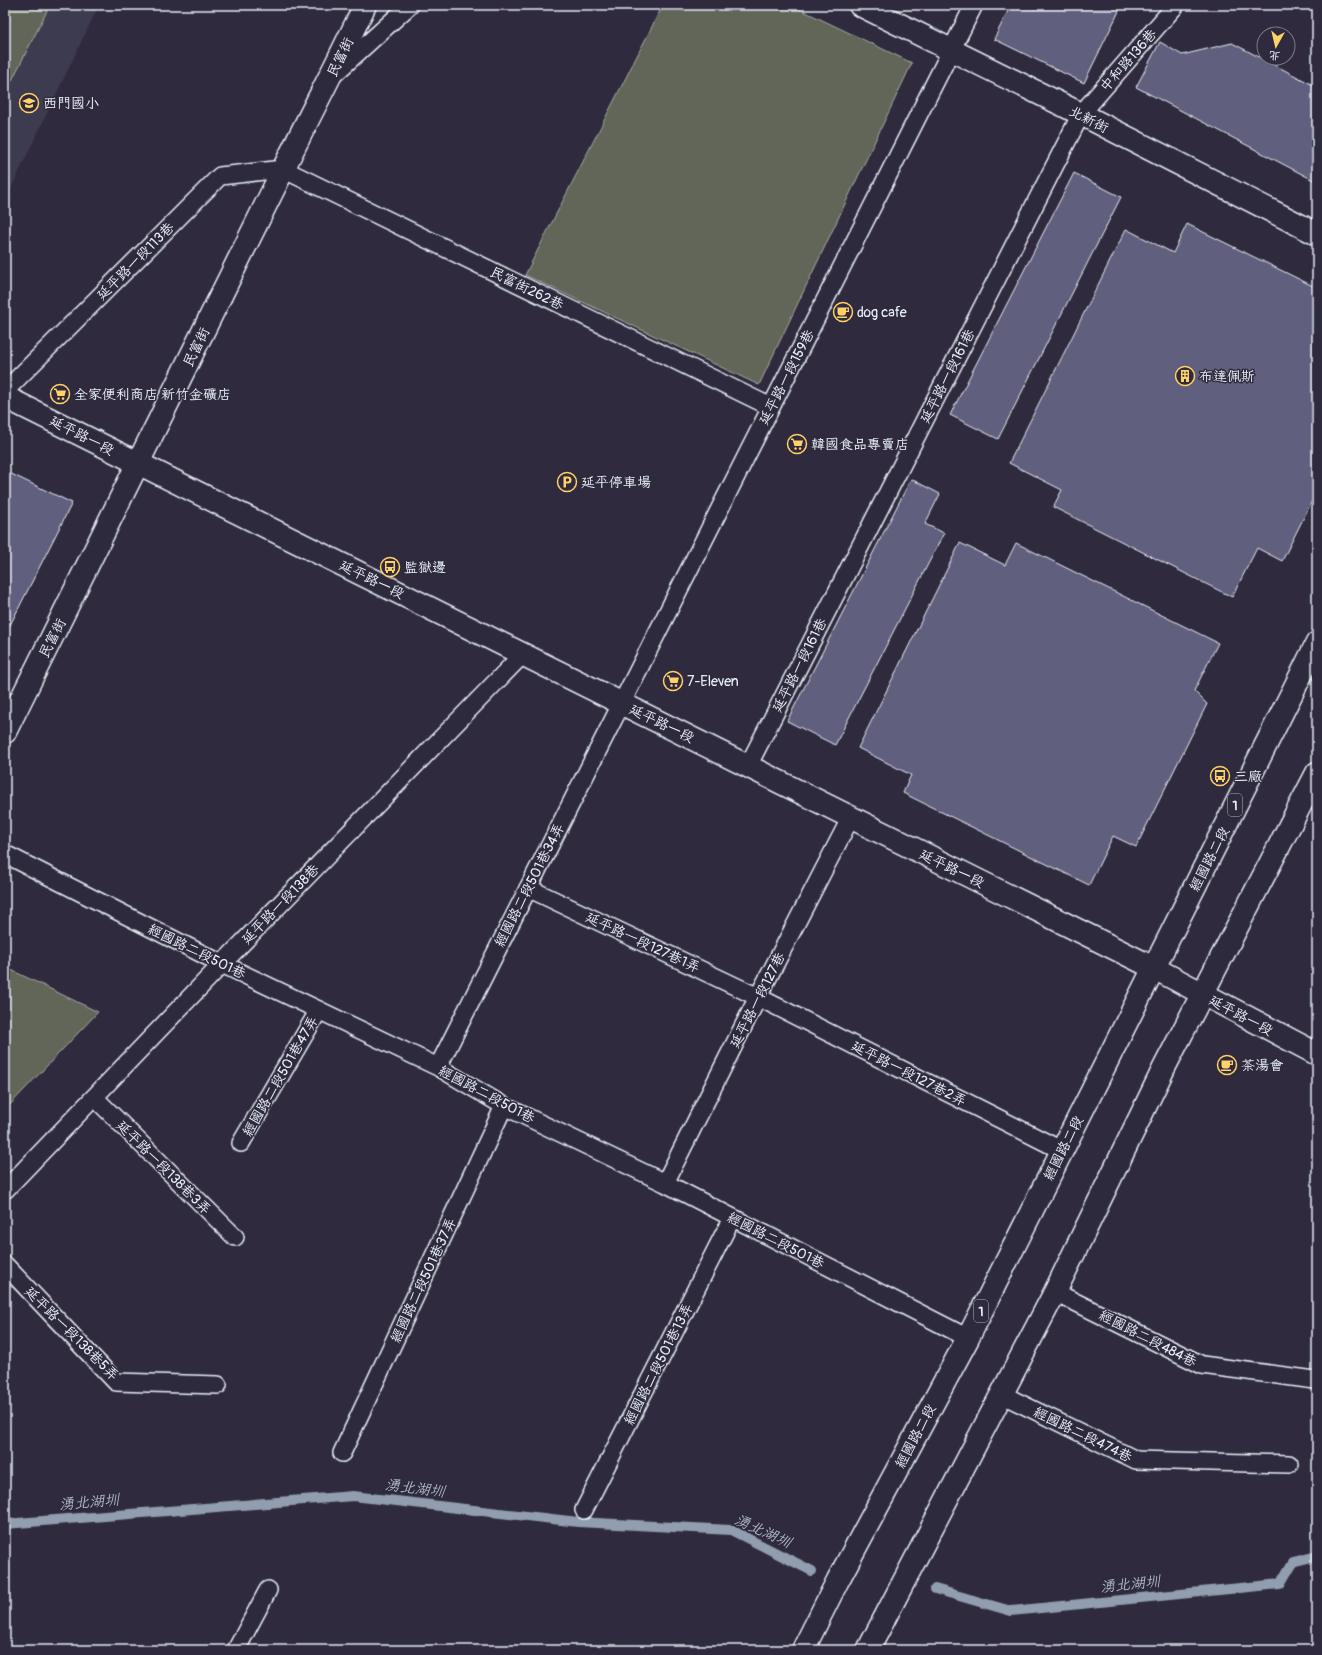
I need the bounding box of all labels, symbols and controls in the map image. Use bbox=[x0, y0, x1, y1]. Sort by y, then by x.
street label: 中和路136巷 bbox=[1097, 25, 1161, 95]
north arrow bbox=[1256, 26, 1296, 66]
street label: 民富街 bbox=[324, 35, 357, 80]
text: 北 bbox=[1268, 48, 1281, 63]
school or university icon: 西門國小 bbox=[18, 92, 40, 114]
place label: 西門國小 bbox=[43, 95, 99, 112]
street label: 北新街 bbox=[1066, 102, 1111, 137]
street label: 延平路一段113巷 bbox=[93, 218, 178, 304]
street label: 民富街262巷 bbox=[487, 263, 567, 314]
cafe icon: dog cafe bbox=[832, 301, 854, 323]
place label: dog cafe bbox=[857, 304, 907, 321]
street label: 民富街 bbox=[180, 325, 213, 370]
street label: 延平路一段159巷 bbox=[755, 326, 818, 428]
street label: 延平路一段161巷 bbox=[916, 326, 979, 426]
building icon: 布達佩斯 bbox=[1174, 365, 1196, 387]
place label: 布達佩斯 bbox=[1199, 368, 1255, 385]
supermarket icon: 全家便利商店 新竹金礦店 bbox=[49, 383, 71, 405]
place label: 全家便利商店 新竹金礦店 bbox=[74, 386, 231, 403]
street label: 延平路一段 bbox=[47, 412, 117, 459]
supermarket icon: 韓國食品專賣店 bbox=[786, 433, 808, 455]
place label: 韓國食品專賣店 bbox=[811, 436, 909, 453]
parking icon: 延平停車場 bbox=[556, 471, 578, 493]
place label: 延平停車場 bbox=[581, 474, 651, 491]
street label: 延平路一段 bbox=[337, 556, 407, 602]
bus stop icon: 監獄邊 bbox=[379, 556, 401, 578]
place label: 監獄邊 bbox=[404, 559, 446, 576]
street label: 延平路一段161巷 bbox=[768, 615, 831, 715]
street label: 民富街 bbox=[35, 616, 70, 661]
supermarket icon: 7-Eleven bbox=[662, 670, 684, 692]
place label: 7-Eleven bbox=[687, 673, 739, 690]
street label: 延平路一段 bbox=[627, 700, 697, 746]
bus stop icon: 三廠 bbox=[1209, 765, 1231, 787]
place label: 三廠 bbox=[1234, 768, 1262, 785]
road number: 1 bbox=[1228, 794, 1242, 816]
street label: 經國路二段501巷34弄 bbox=[491, 821, 568, 950]
street label: 經國路二段 bbox=[1186, 824, 1233, 894]
street label: 延平路一段 bbox=[917, 845, 987, 891]
street label: 延平路一段138巷 bbox=[238, 860, 323, 948]
street label: 延平路一段127巷1弄 bbox=[583, 909, 703, 976]
street label: 經國路二段501巷 bbox=[145, 920, 249, 983]
street label: 延平路一段127巷 bbox=[726, 949, 789, 1051]
street label: 延平路一段 bbox=[1206, 992, 1276, 1039]
street label: 經國路二段501巷47弄 bbox=[239, 1013, 322, 1139]
street label: 延平路一段127巷2弄 bbox=[849, 1037, 969, 1110]
cafe icon: 茶湯會 bbox=[1216, 1054, 1238, 1076]
place label: 茶湯會 bbox=[1241, 1057, 1284, 1074]
street label: 經國路二段501巷 bbox=[436, 1062, 539, 1127]
street label: 經國路二段 bbox=[1040, 1113, 1087, 1183]
street label: 延平路一段138巷3弄 bbox=[113, 1117, 214, 1218]
street label: 經國路二段501巷 bbox=[724, 1209, 828, 1273]
street label: 經國路二段501巷37弄 bbox=[387, 1215, 460, 1345]
street label: 延平路一段138巷5弄 bbox=[21, 1283, 122, 1384]
road number: 1 bbox=[974, 1300, 988, 1322]
street label: 經國路二段501巷13弄 bbox=[620, 1301, 696, 1428]
street label: 經國路二段484巷 bbox=[1096, 1307, 1200, 1371]
street label: 經國路二段 bbox=[892, 1401, 939, 1471]
street label: 經國路二段474巷 bbox=[1031, 1403, 1136, 1466]
water label: 湧北湖圳 bbox=[384, 1475, 448, 1502]
water label: 湧北湖圳 bbox=[58, 1490, 122, 1515]
water label: 湧北湖圳 bbox=[732, 1511, 796, 1553]
water label: 湧北湖圳 bbox=[1099, 1572, 1163, 1597]

